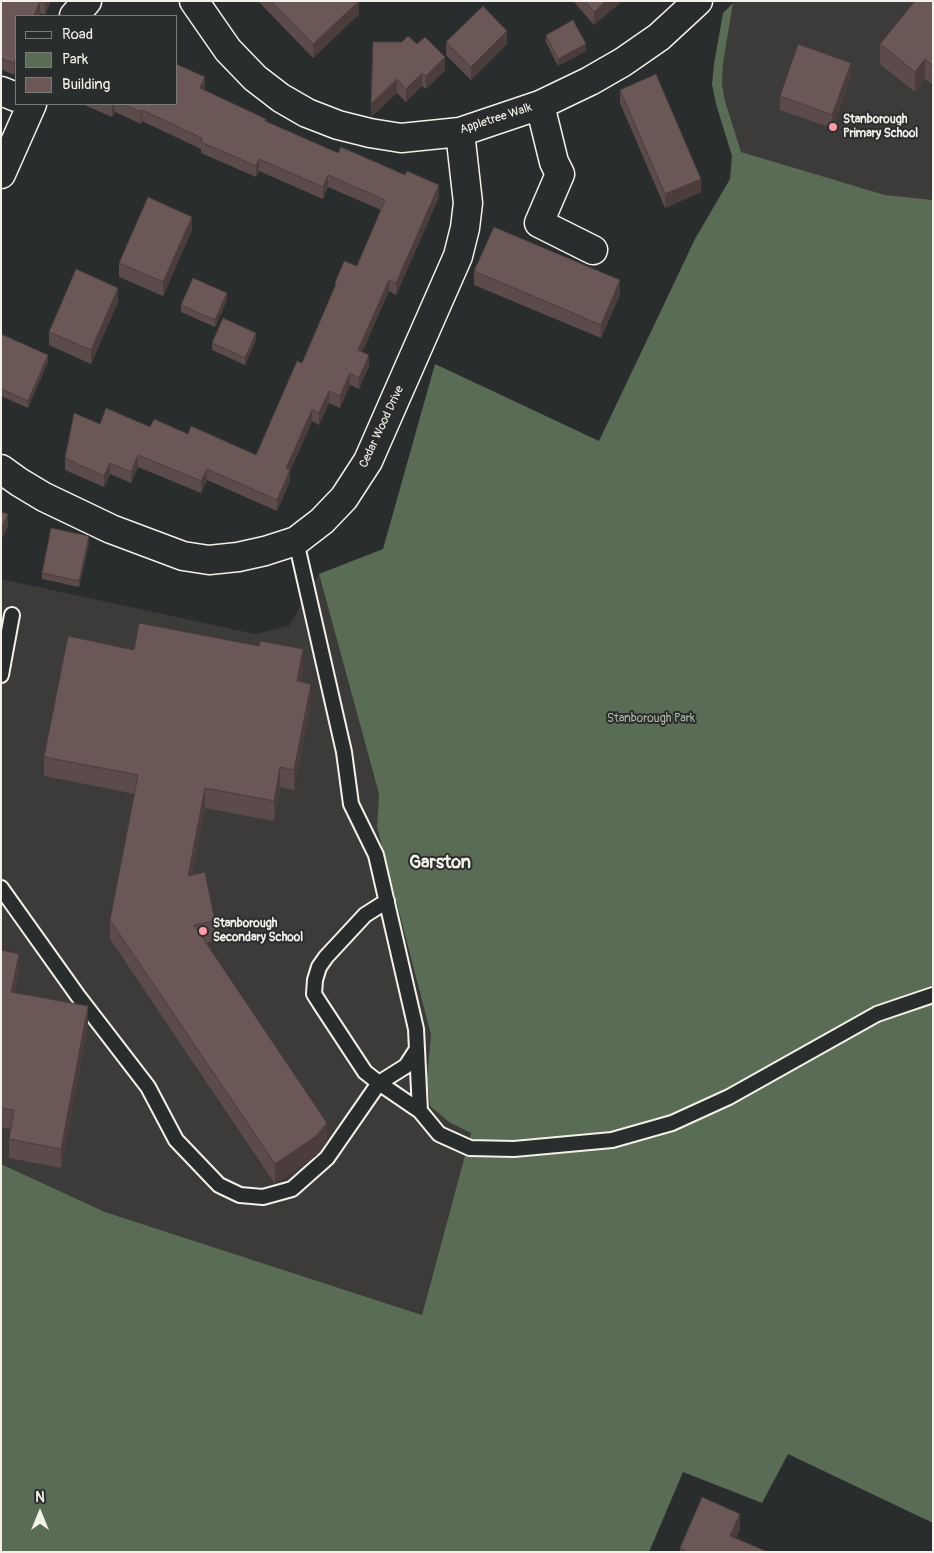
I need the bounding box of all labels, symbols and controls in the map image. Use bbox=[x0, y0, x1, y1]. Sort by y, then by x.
legend bbox=[15, 15, 178, 105]
text: Road bbox=[62, 25, 93, 44]
text: Park bbox=[62, 50, 88, 69]
text: Building bbox=[62, 75, 110, 94]
street label: Appletree Walk bbox=[458, 101, 534, 137]
place label: Stanborough Primary School bbox=[843, 113, 918, 141]
marker: Stanborough Primary School bbox=[827, 121, 839, 133]
street label: Cedar Wood Drive bbox=[357, 384, 407, 470]
park label: Stanborough Park bbox=[607, 712, 695, 726]
district label: Garston bbox=[409, 852, 471, 874]
place label: Stanborough Secondary School bbox=[213, 917, 303, 945]
marker: Stanborough Secondary School bbox=[197, 925, 209, 937]
north arrow bbox=[15, 1488, 65, 1538]
text: N bbox=[35, 1489, 45, 1506]

